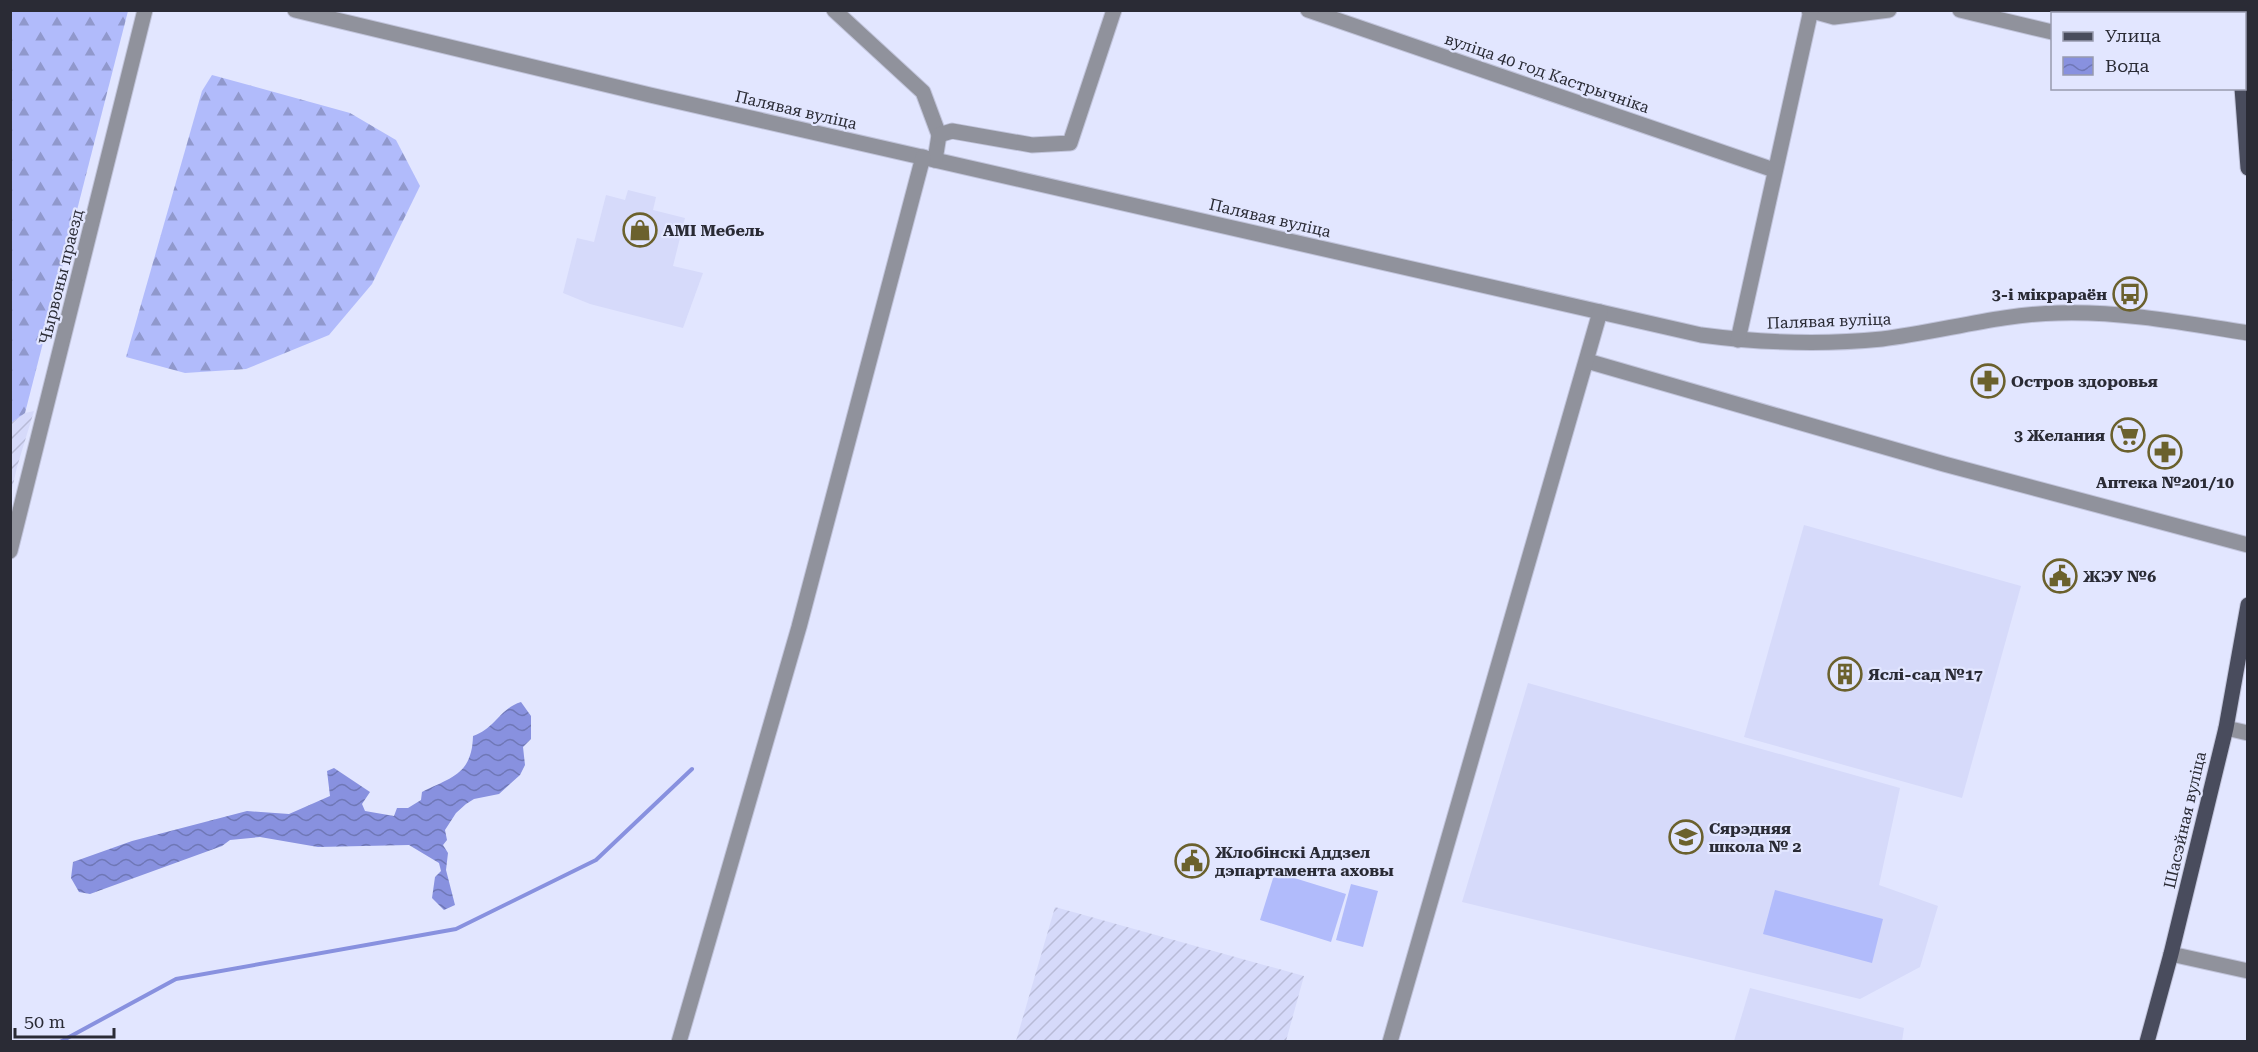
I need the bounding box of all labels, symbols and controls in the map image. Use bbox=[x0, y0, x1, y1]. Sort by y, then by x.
legend bbox=[2051, 12, 2246, 90]
text: Улица bbox=[2105, 25, 2161, 46]
street label: вуліца 40 год Кастрычніка bbox=[1442, 29, 1652, 117]
text: Вода bbox=[2105, 55, 2149, 76]
street label: Палявая вуліца bbox=[733, 87, 859, 133]
street label: Палявая вуліца bbox=[1207, 195, 1333, 241]
street label: Чырвоны праезд bbox=[35, 207, 87, 347]
shop icon: AMI Мебель bbox=[622, 212, 658, 248]
place label: AMI Мебель bbox=[663, 221, 765, 240]
bus stop icon: 3-і мікрараён bbox=[2112, 276, 2148, 312]
place label: 3-і мікрараён bbox=[1992, 285, 2107, 304]
street label: Палявая вуліца bbox=[1766, 309, 1892, 333]
pharmacy icon: Остров здоровья bbox=[1970, 363, 2006, 399]
place label: Остров здоровья bbox=[2011, 372, 2158, 391]
supermarket icon: 3 Желания bbox=[2110, 417, 2146, 453]
place label: 3 Желания bbox=[2014, 426, 2105, 445]
pharmacy icon: Аптека №201/10 bbox=[2147, 434, 2183, 470]
place label: Аптека №201/10 bbox=[2096, 473, 2234, 492]
public building icon: ЖЭУ №6 bbox=[2042, 558, 2078, 594]
place label: ЖЭУ №6 bbox=[2083, 567, 2156, 586]
building icon: Яслі-сад №17 bbox=[1827, 656, 1863, 692]
place label: Яслі-сад №17 bbox=[1868, 665, 1983, 684]
street label: Шасэйная вуліца bbox=[2160, 749, 2210, 890]
school or university icon: Сярэдняя школа № 2 bbox=[1668, 819, 1704, 855]
place label: Сярэдняя школа № 2 bbox=[1709, 819, 1802, 856]
public building icon: Жлобінскі Аддзел дэпартамента аховы bbox=[1174, 843, 1210, 879]
place label: Жлобінскі Аддзел дэпартамента аховы bbox=[1215, 843, 1394, 880]
scale bar bbox=[15, 1001, 114, 1039]
text: 50 m bbox=[24, 1011, 65, 1032]

